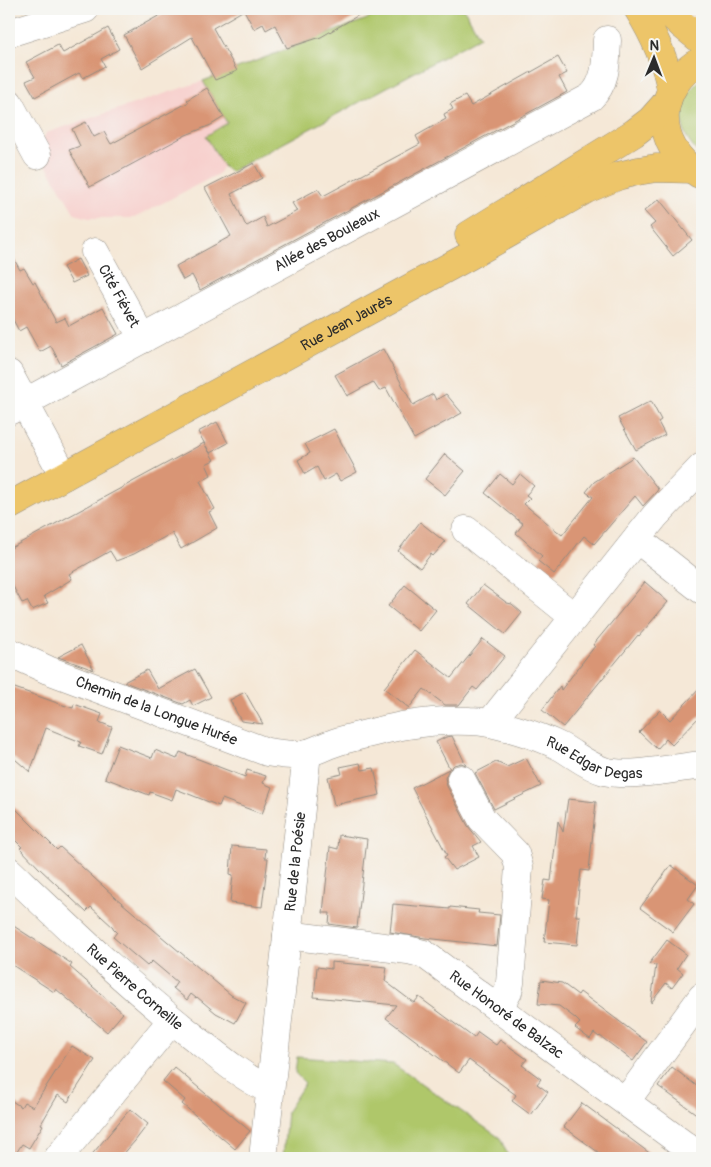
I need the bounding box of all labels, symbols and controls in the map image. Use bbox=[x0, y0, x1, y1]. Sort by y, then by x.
north arrow bbox=[628, 32, 678, 82]
text: N bbox=[649, 37, 659, 54]
street label: Allée des Bouleaux bbox=[271, 204, 383, 276]
street label: Cité Fiévet bbox=[94, 261, 144, 332]
street label: Rue Jean Jaurès bbox=[298, 290, 396, 356]
street label: Chemin de la Longue Hurée bbox=[73, 672, 241, 750]
street label: Rue Edgar Degas bbox=[543, 732, 643, 783]
street label: Rue de la Poésie bbox=[281, 810, 311, 913]
street label: Rue Pierre Corneille bbox=[82, 940, 187, 1035]
street label: Rue Honoré de Balzac bbox=[445, 967, 568, 1064]

